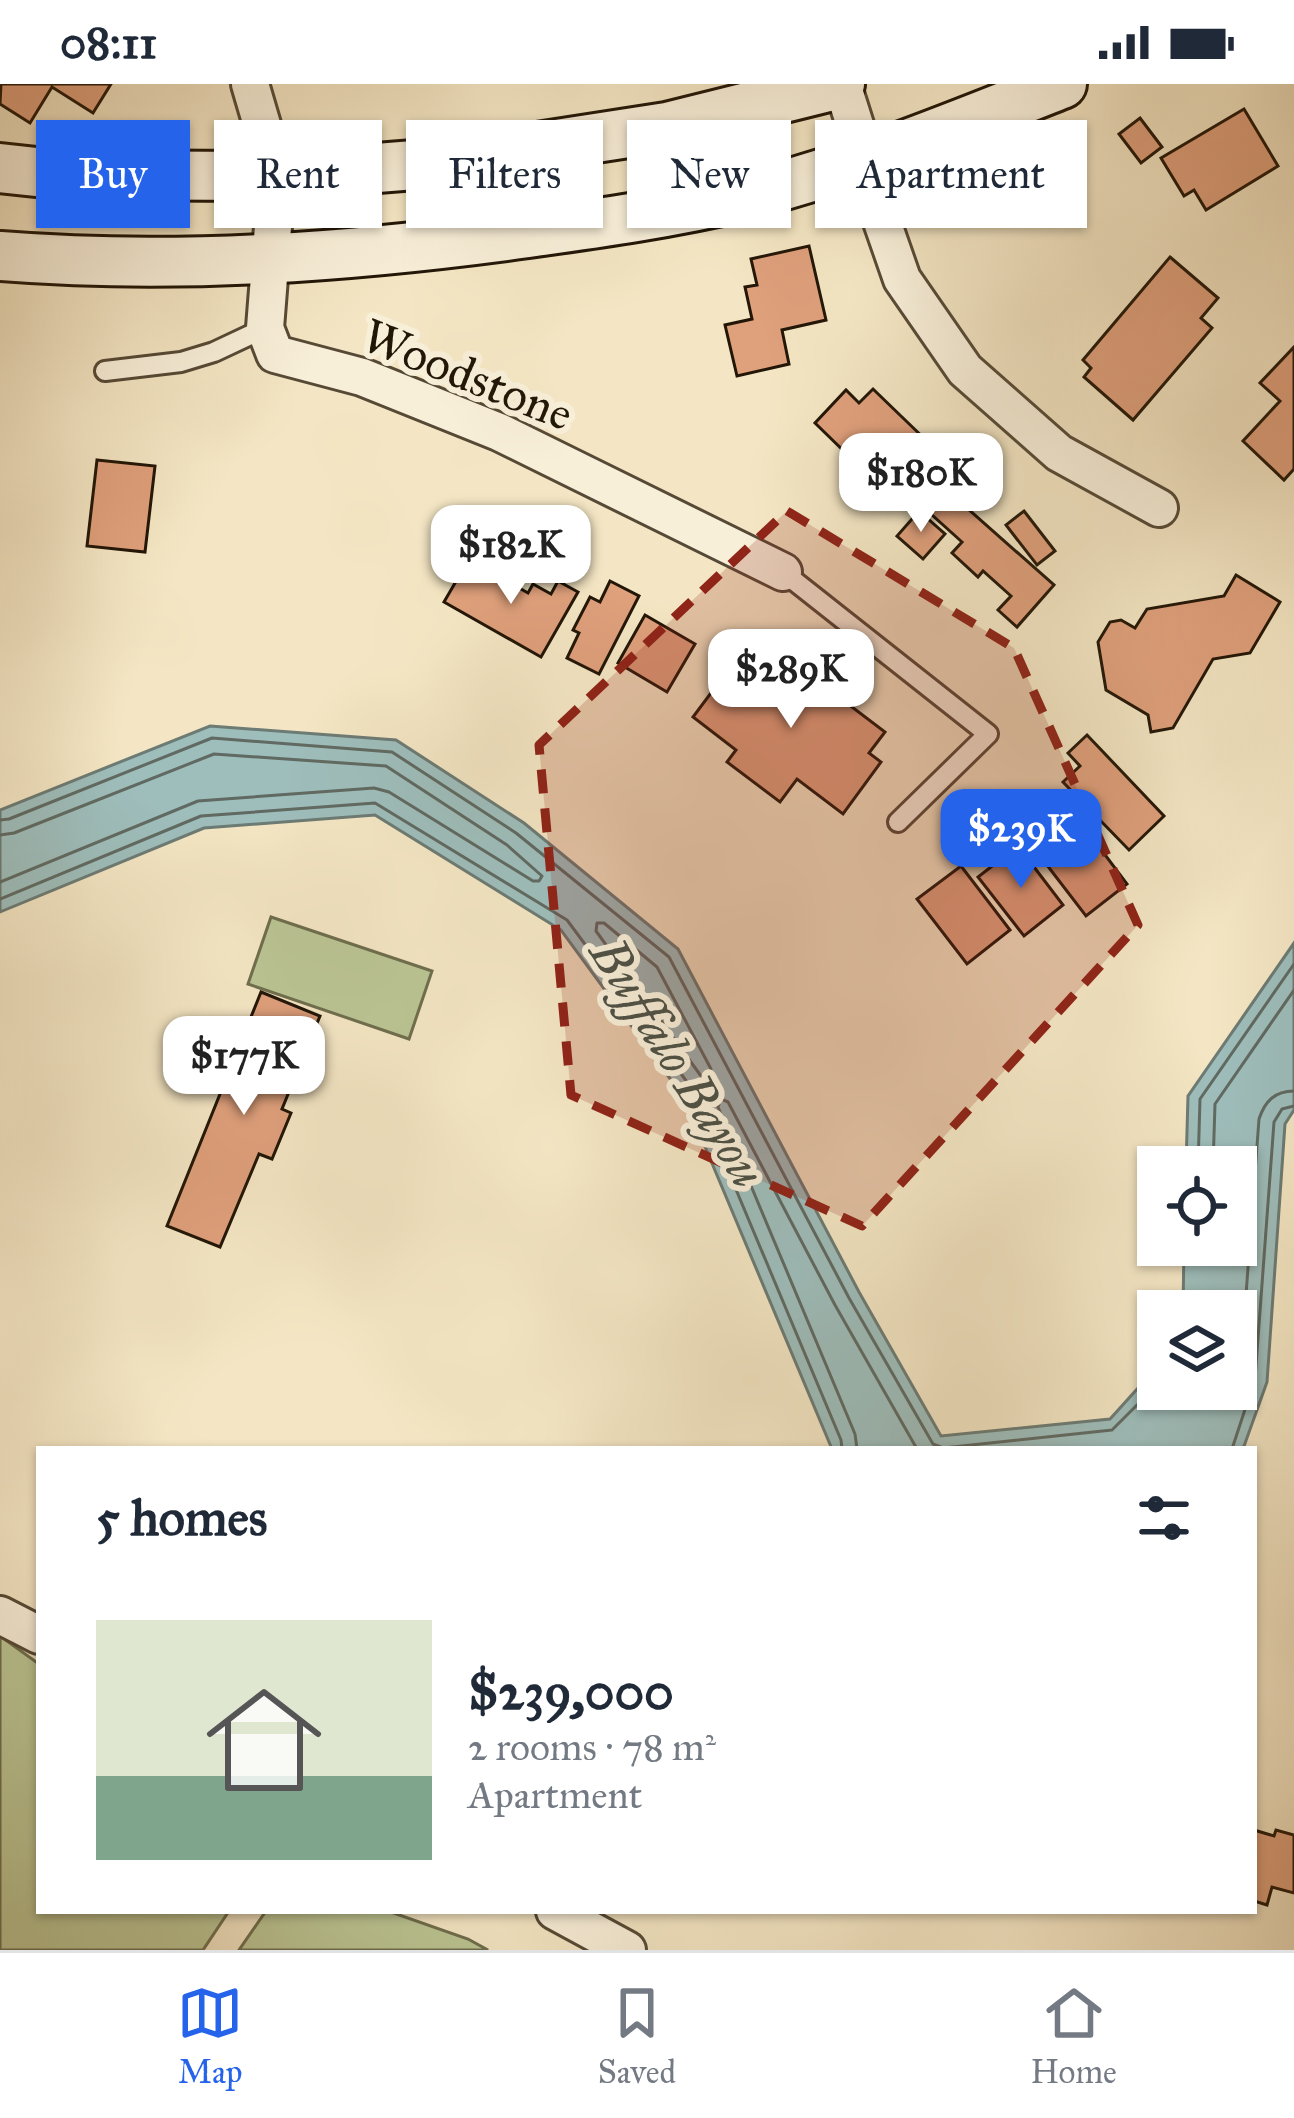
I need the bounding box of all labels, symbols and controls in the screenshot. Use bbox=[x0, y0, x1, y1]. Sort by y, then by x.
text: 08:11 bbox=[60, 15, 157, 70]
chip: Buy bbox=[36, 120, 190, 228]
chip: Rent bbox=[214, 120, 382, 228]
chip: Filters bbox=[406, 120, 603, 228]
chip: New bbox=[627, 120, 791, 228]
chip: Apartment bbox=[815, 120, 1087, 228]
street label: Woodstone bbox=[354, 306, 582, 443]
pin: $180K bbox=[837, 433, 1005, 535]
text: $180K bbox=[866, 448, 976, 496]
pin: $182K bbox=[427, 505, 595, 607]
text: $182K bbox=[458, 520, 564, 568]
pin: $289K bbox=[707, 629, 875, 731]
text: $289K bbox=[735, 644, 847, 692]
pin: $239K bbox=[937, 789, 1105, 891]
text: $239K bbox=[968, 804, 1074, 852]
water label: Buffalo Bayou bbox=[575, 924, 779, 1200]
pin: $177K bbox=[160, 1016, 328, 1118]
text: $177K bbox=[190, 1031, 298, 1079]
map controls bbox=[1137, 1146, 1257, 1410]
button: locate bbox=[1137, 1146, 1257, 1266]
button: layers bbox=[1137, 1290, 1257, 1410]
icon: filters bbox=[1131, 1485, 1197, 1551]
text: 5 homes bbox=[96, 1487, 267, 1549]
text: $239,000 bbox=[468, 1661, 674, 1723]
icon: home bbox=[192, 1668, 336, 1812]
text: 2 rooms · 78 m² bbox=[468, 1723, 716, 1771]
text: Apartment bbox=[468, 1771, 642, 1819]
tab: Map bbox=[177, 1980, 243, 2092]
tab: Saved bbox=[598, 1980, 676, 2092]
tab: Home bbox=[1030, 1980, 1117, 2092]

